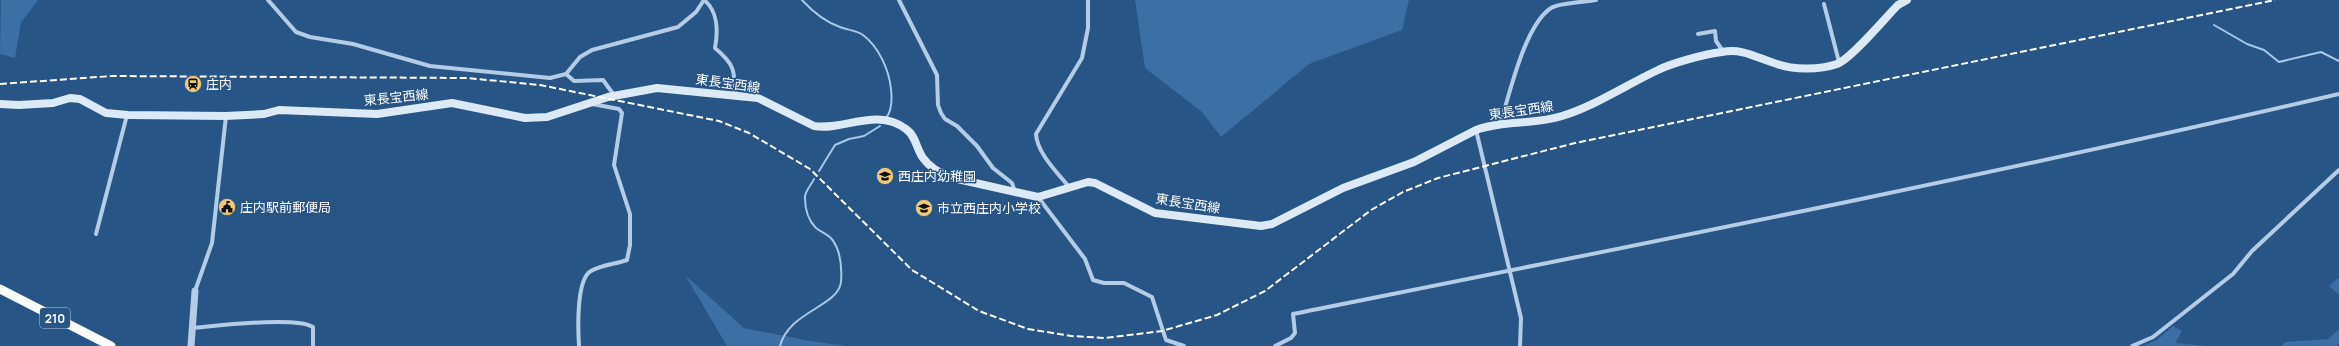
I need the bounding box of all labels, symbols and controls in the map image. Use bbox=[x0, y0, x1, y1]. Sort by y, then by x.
street label: 東長宝西線 bbox=[695, 70, 761, 96]
station icon: 庄内 bbox=[183, 74, 203, 94]
place label: 庄内 bbox=[206, 75, 232, 93]
street label: 東長宝西線 bbox=[363, 85, 429, 109]
street label: 東長宝西線 bbox=[1488, 97, 1554, 123]
school or university icon: 西庄内幼稚園 bbox=[875, 166, 895, 186]
place label: 西庄内幼稚園 bbox=[898, 167, 976, 185]
street label: 東長宝西線 bbox=[1154, 189, 1222, 217]
public building icon: 庄内駅前郵便局 bbox=[217, 197, 237, 217]
place label: 庄内駅前郵便局 bbox=[240, 198, 331, 216]
school or university icon: 市立西庄内小学校 bbox=[914, 198, 934, 218]
place label: 市立西庄内小学校 bbox=[937, 199, 1041, 217]
road number: 210 bbox=[40, 308, 70, 328]

